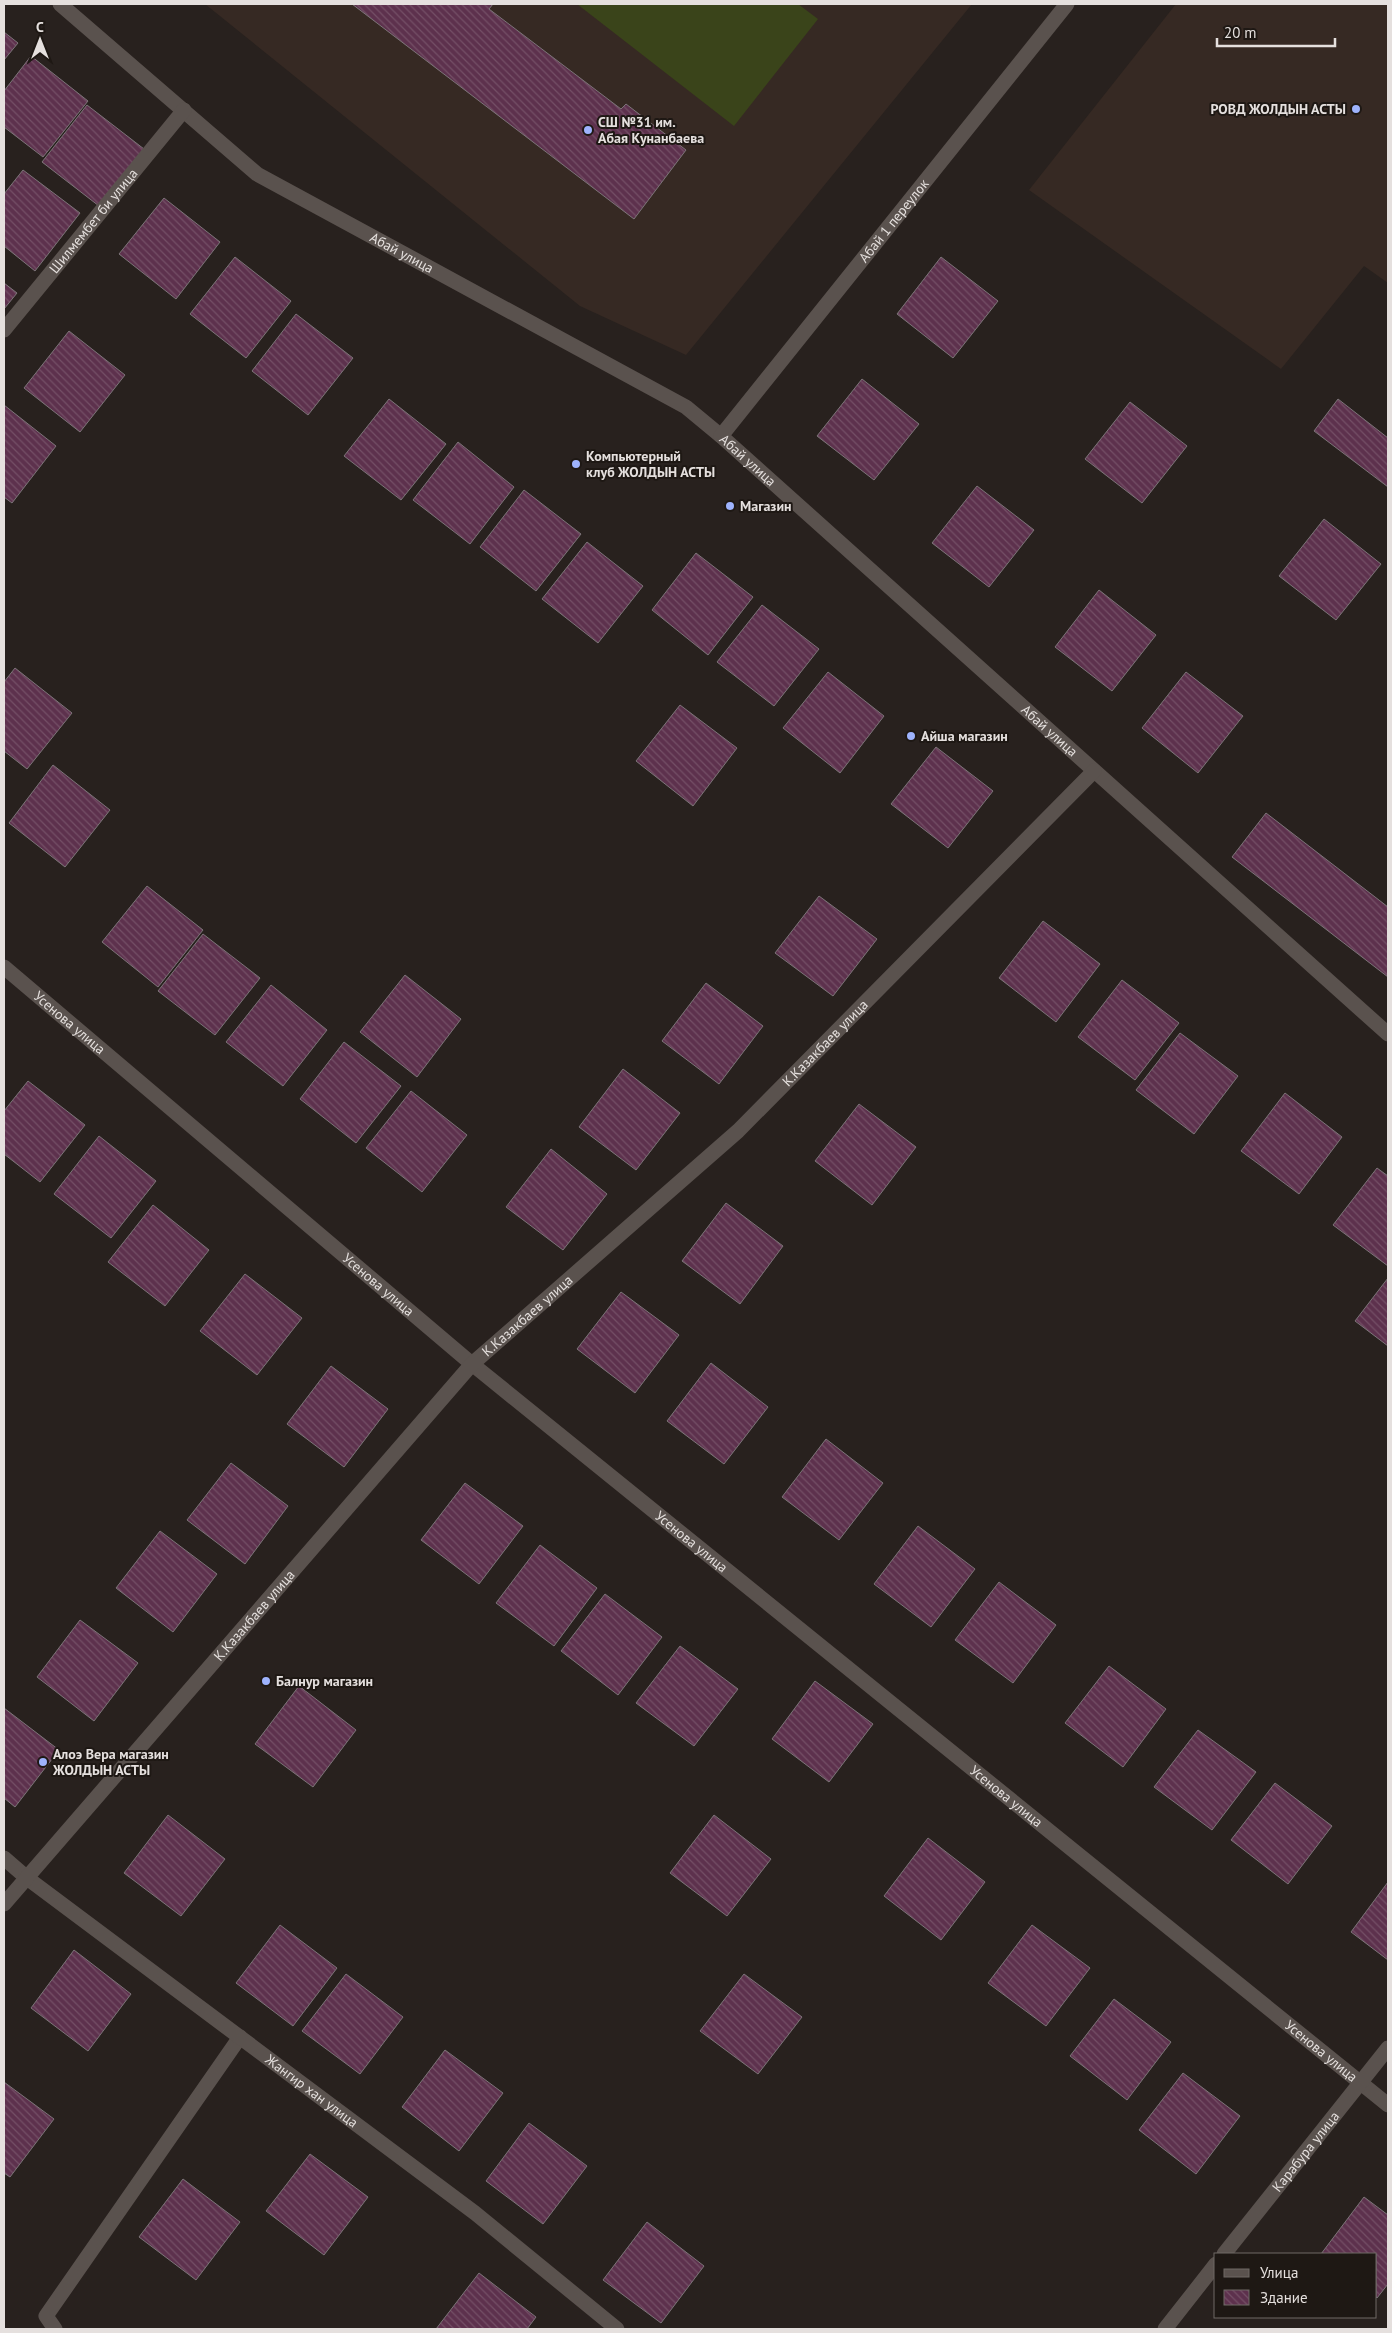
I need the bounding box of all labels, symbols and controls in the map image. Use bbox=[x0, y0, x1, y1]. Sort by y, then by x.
north arrow bbox=[15, 15, 65, 65]
scale bar bbox=[1217, 15, 1334, 47]
text: С bbox=[36, 18, 44, 36]
text: 20 m bbox=[1224, 23, 1257, 42]
place label: РОВД ЖОЛДЫН АСТЫ bbox=[1210, 100, 1346, 118]
marker: РОВД ЖОЛДЫН АСТЫ bbox=[1350, 103, 1362, 115]
place label: СШ №31 им. Абая Кунанбаева bbox=[598, 113, 704, 147]
marker: СШ №31 им. Абая Кунанбаева bbox=[582, 124, 594, 136]
street label: Шилмембет би улица bbox=[45, 165, 142, 277]
street label: Абай 1 переулок bbox=[855, 175, 933, 266]
street label: Абай улица bbox=[367, 228, 437, 277]
street label: Абай улица bbox=[716, 430, 780, 490]
place label: Компьютерный клуб ЖОЛДЫН АСТЫ bbox=[586, 447, 715, 481]
marker: Компьютерный клуб ЖОЛДЫН АСТЫ bbox=[570, 458, 582, 470]
place label: Магазин bbox=[740, 497, 792, 515]
marker: Магазин bbox=[724, 500, 736, 512]
street label: Абай улица bbox=[1017, 701, 1081, 760]
place label: Айша магазин bbox=[921, 727, 1008, 745]
marker: Айша магазин bbox=[905, 730, 917, 742]
street label: Усенова улица bbox=[30, 987, 109, 1058]
street label: К.Казакбаев улица bbox=[778, 996, 872, 1090]
street label: Усенова улица bbox=[339, 1249, 418, 1320]
street label: К.Казакбаев улица bbox=[478, 1271, 576, 1360]
street label: Усенова улица bbox=[651, 1507, 732, 1576]
street label: К.Казакбаев улица bbox=[210, 1566, 299, 1665]
place label: Балнур магазин bbox=[276, 1672, 373, 1690]
marker: Балнур магазин bbox=[260, 1675, 272, 1687]
place label: Алоэ Вера магазин ЖОЛДЫН АСТЫ bbox=[52, 1745, 169, 1779]
marker: Алоэ Вера магазин ЖОЛДЫН АСТЫ bbox=[37, 1756, 49, 1768]
street label: Усенова улица bbox=[966, 1761, 1046, 1831]
street label: Усенова улица bbox=[1281, 2016, 1361, 2086]
street label: Жангир хан улица bbox=[261, 2050, 362, 2131]
street label: Карабура улица bbox=[1268, 2108, 1343, 2195]
legend bbox=[1214, 2253, 1377, 2318]
text: Улица bbox=[1260, 2263, 1298, 2282]
text: Здание bbox=[1260, 2288, 1308, 2307]

